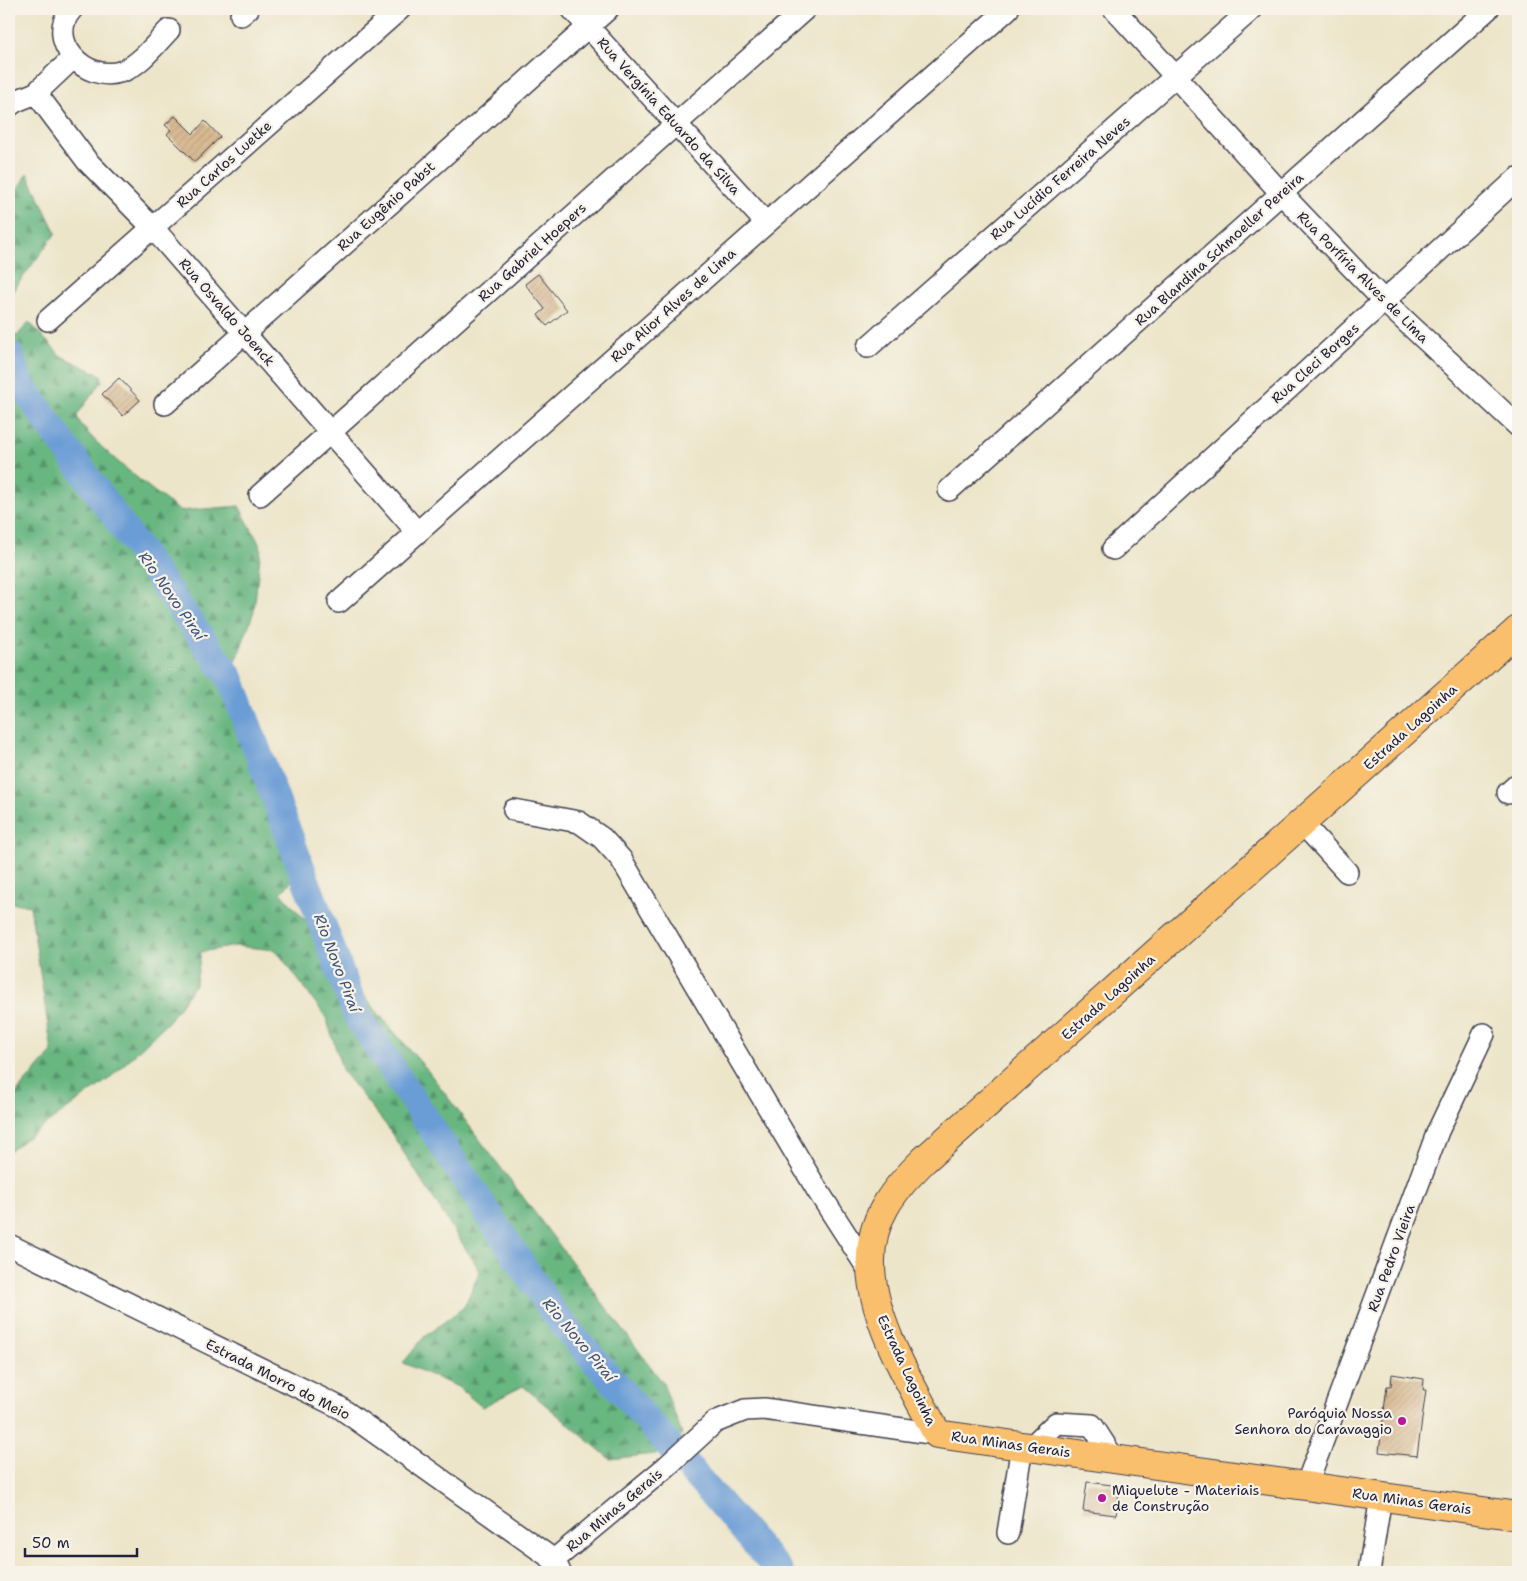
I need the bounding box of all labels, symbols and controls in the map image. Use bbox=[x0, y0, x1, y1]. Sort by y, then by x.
street label: Rua Vergínia Eduardo da Silva bbox=[593, 33, 745, 199]
street label: Rua Lucídio Ferreira Neves bbox=[986, 112, 1134, 244]
street label: Rua Carlos Luetke bbox=[173, 116, 275, 212]
street label: Rua Eugênio Pabst bbox=[333, 157, 439, 255]
street label: Rua Blandina Schmoeller Pereira bbox=[1131, 168, 1307, 330]
street label: Rua Gabriel Hoepers bbox=[474, 199, 590, 305]
street label: Rua Porfíria Alves de Lima bbox=[1293, 207, 1433, 347]
street label: Rua Alior Alves de Lima bbox=[607, 244, 740, 366]
street label: Rua Osvaldo Joenck bbox=[175, 254, 279, 370]
street label: Rua Cleci Borges bbox=[1267, 319, 1363, 407]
water label: Rio Novo Piraí bbox=[134, 548, 211, 646]
street label: Estrada Lagoinha bbox=[1359, 680, 1461, 774]
water label: Rio Novo Piraí bbox=[309, 911, 366, 1017]
street label: Estrada Lagoinha bbox=[1057, 950, 1159, 1044]
street label: Rua Pedro Vieira bbox=[1363, 1202, 1419, 1314]
water label: Rio Novo Piraí bbox=[538, 1294, 621, 1388]
street label: Estrada Lagoinha bbox=[873, 1312, 941, 1429]
street label: Estrada Morro do Meio bbox=[203, 1335, 353, 1423]
place label: Paróquia Nossa Senhora do Caravaggio bbox=[1234, 1404, 1392, 1438]
marker: Paróquia Nossa Senhora do Caravaggio bbox=[1396, 1415, 1408, 1427]
street label: Rua Minas Gerais bbox=[950, 1427, 1072, 1461]
street label: Rua Minas Gerais bbox=[562, 1464, 666, 1555]
place label: Miquelute - Materiais de Construção bbox=[1112, 1481, 1260, 1515]
street label: Rua Minas Gerais bbox=[1351, 1484, 1473, 1518]
marker: Miquelute - Materiais de Construção bbox=[1096, 1492, 1108, 1504]
scale bar bbox=[25, 1526, 138, 1558]
text: 50 m bbox=[32, 1533, 70, 1553]

